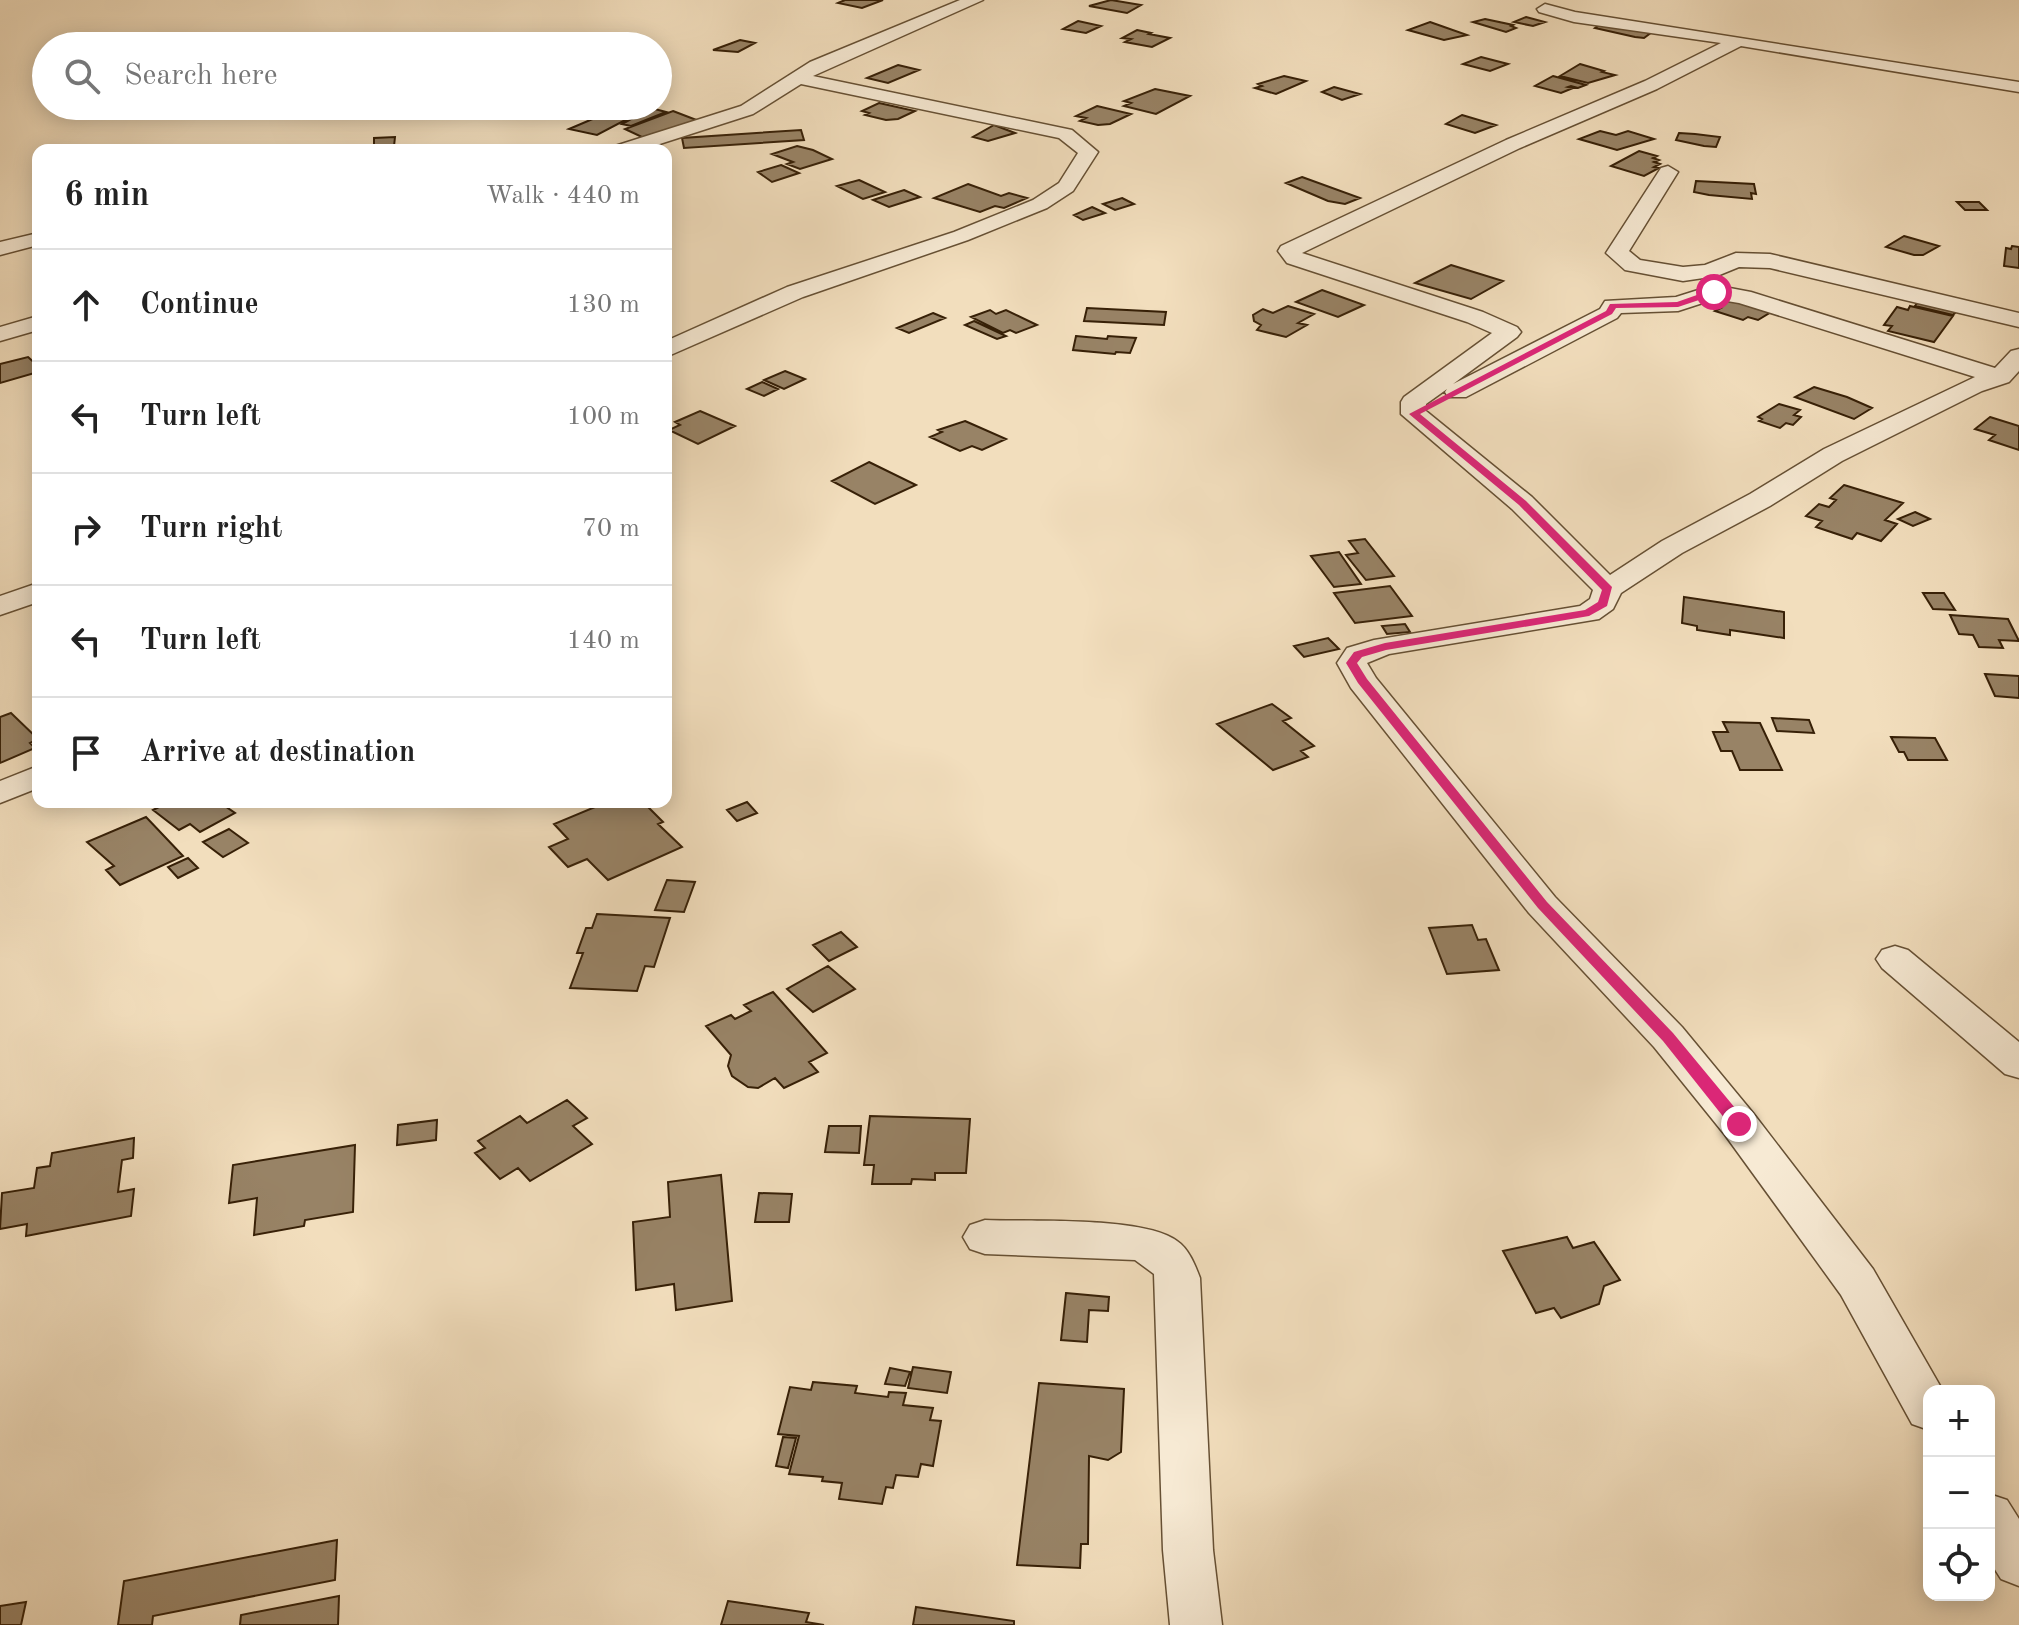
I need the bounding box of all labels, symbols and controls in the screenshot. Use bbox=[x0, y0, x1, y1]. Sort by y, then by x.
search box bbox=[32, 32, 672, 120]
icon: search bbox=[60, 54, 104, 98]
text: Search here bbox=[124, 61, 278, 91]
text: 6 min bbox=[64, 179, 149, 213]
text: Walk · 440 m bbox=[486, 183, 640, 209]
route start bbox=[1696, 274, 1732, 310]
icon: ahead bbox=[64, 283, 108, 327]
text: Continue bbox=[140, 290, 259, 320]
text: 130 m bbox=[567, 292, 640, 318]
icon: left bbox=[64, 395, 108, 439]
text: Turn left bbox=[140, 402, 261, 432]
text: 100 m bbox=[567, 404, 640, 430]
icon: right bbox=[64, 507, 108, 551]
text: Turn right bbox=[140, 514, 282, 544]
text: 70 m bbox=[582, 516, 640, 542]
icon: left bbox=[64, 619, 108, 663]
text: Turn left bbox=[140, 626, 261, 656]
text: 140 m bbox=[567, 628, 640, 654]
icon: arrive bbox=[64, 731, 108, 775]
text: Arrive at destination bbox=[140, 738, 415, 768]
route end bbox=[1721, 1106, 1757, 1142]
map controls bbox=[1923, 1385, 1995, 1601]
button: + bbox=[1923, 1385, 1995, 1457]
button: − bbox=[1923, 1457, 1995, 1529]
button: locate bbox=[1923, 1529, 1995, 1601]

